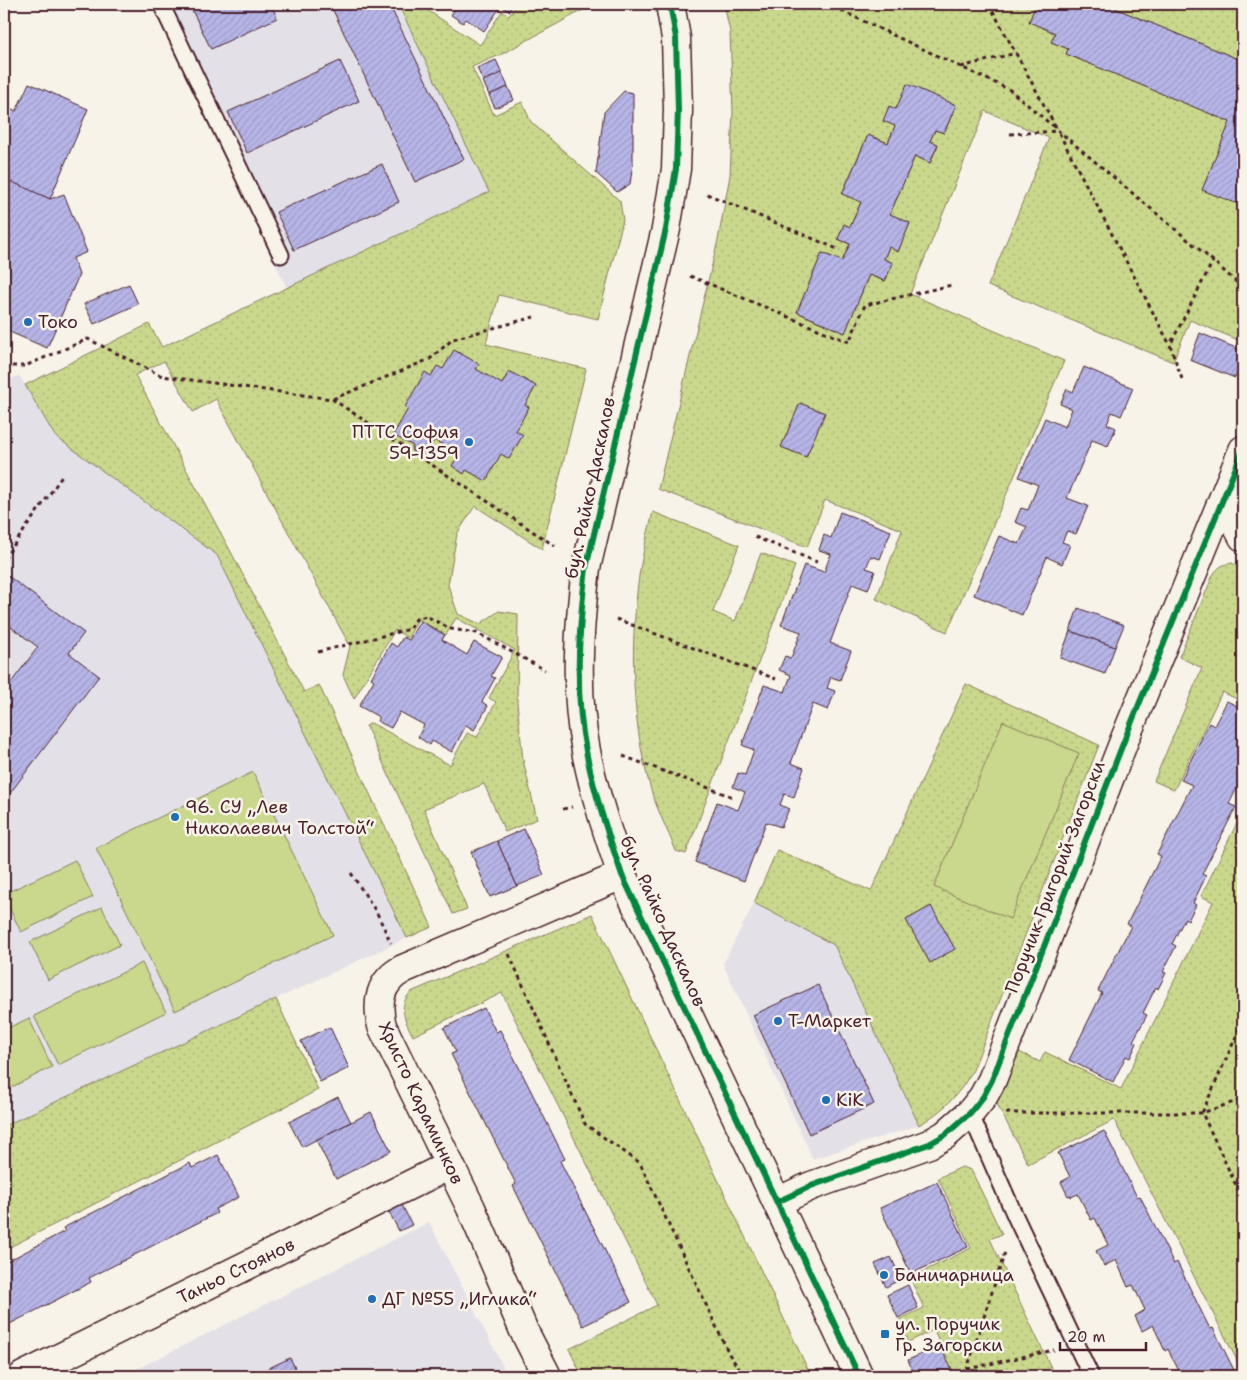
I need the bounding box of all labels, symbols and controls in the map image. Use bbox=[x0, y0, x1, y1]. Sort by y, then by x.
place label: Токо bbox=[38, 310, 78, 334]
marker: Токо bbox=[22, 316, 34, 328]
street label: бул. Райко Даскалов bbox=[559, 395, 621, 581]
place label: ПТТС София 59-1359 bbox=[352, 420, 459, 465]
marker: ПТТС София 59-1359 bbox=[463, 436, 475, 448]
street label: Поручик Григорий Загорски bbox=[1000, 757, 1111, 997]
place label: 96. СУ „Лев Николаевич Толстой“ bbox=[185, 795, 375, 840]
marker: 96. СУ „Лев Николаевич Толстой“ bbox=[169, 811, 181, 823]
street label: бул. Райко Даскалов bbox=[614, 832, 712, 1010]
place label: Т-Маркет bbox=[788, 1009, 872, 1033]
marker: Т-Маркет bbox=[772, 1015, 784, 1027]
street label: Христо Караминков bbox=[373, 1018, 469, 1188]
place label: KiK bbox=[836, 1088, 864, 1112]
marker: KiK bbox=[820, 1094, 832, 1106]
street label: Таньо Стоянов bbox=[173, 1232, 299, 1310]
place label: Баничарница bbox=[894, 1263, 1014, 1287]
marker: Баничарница bbox=[878, 1269, 890, 1281]
place label: ДГ №55 „Иглика“ bbox=[382, 1287, 537, 1311]
marker: ДГ №55 „Иглика“ bbox=[366, 1293, 378, 1305]
place label: ул. Поручик Гр. Загорски bbox=[895, 1312, 1003, 1357]
scale bar bbox=[1060, 1320, 1146, 1352]
text: 20 m bbox=[1067, 1327, 1106, 1347]
marker: ул. Поручик Гр. Загорски bbox=[879, 1328, 891, 1340]

